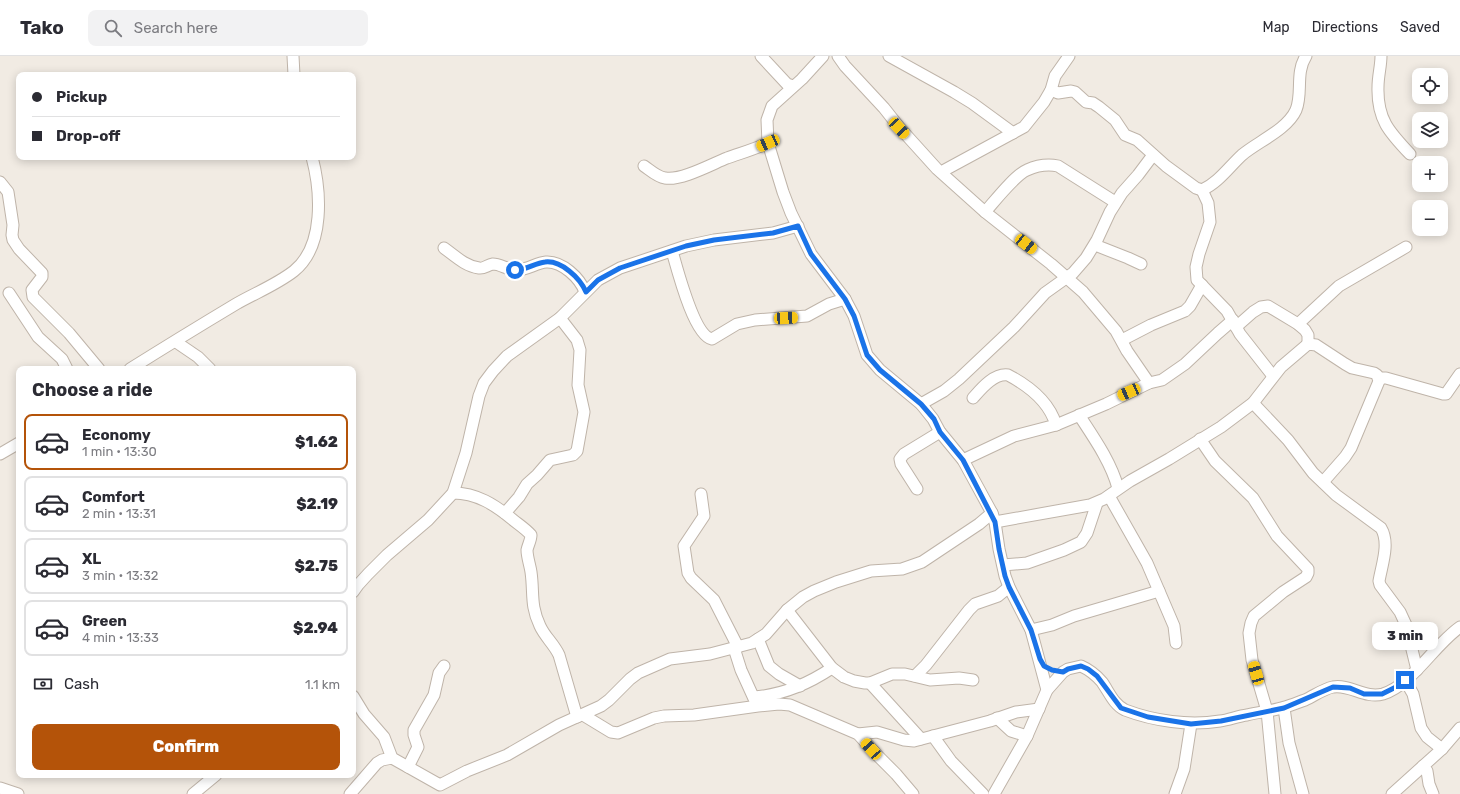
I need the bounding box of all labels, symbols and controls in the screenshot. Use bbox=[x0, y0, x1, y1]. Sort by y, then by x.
search box bbox=[88, 10, 368, 46]
text: Tako bbox=[20, 16, 64, 39]
icon: search bbox=[102, 17, 124, 39]
text: Search here bbox=[134, 19, 218, 37]
text: Map bbox=[1263, 19, 1290, 36]
text: Directions bbox=[1312, 19, 1378, 36]
text: Saved bbox=[1400, 19, 1440, 36]
map controls bbox=[1412, 68, 1448, 236]
button: locate bbox=[1412, 68, 1448, 104]
text: Pickup bbox=[56, 88, 107, 106]
button: layers bbox=[1412, 112, 1448, 148]
car bbox=[886, 115, 912, 141]
text: Drop-off bbox=[56, 127, 120, 145]
car bbox=[755, 133, 781, 153]
button: + bbox=[1412, 156, 1448, 192]
button: − bbox=[1412, 200, 1448, 236]
car bbox=[1013, 232, 1039, 256]
route start bbox=[506, 261, 524, 279]
car bbox=[774, 311, 798, 325]
text: Choose a ride bbox=[32, 379, 153, 401]
car bbox=[1116, 382, 1142, 402]
icon: car bbox=[34, 424, 70, 460]
text: Economy bbox=[82, 426, 151, 444]
text: $1.62 bbox=[295, 433, 338, 451]
text: 1 min · 13:30 bbox=[82, 444, 157, 459]
icon: car bbox=[34, 486, 70, 522]
text: Comfort bbox=[82, 488, 145, 506]
text: $2.19 bbox=[296, 495, 338, 513]
text: 2 min · 13:31 bbox=[82, 506, 156, 521]
icon: car bbox=[34, 548, 70, 584]
text: XL bbox=[82, 550, 101, 568]
text: $2.75 bbox=[294, 557, 338, 575]
text: 3 min · 13:32 bbox=[82, 568, 158, 583]
icon: car bbox=[34, 610, 70, 646]
text: Green bbox=[82, 612, 127, 630]
text: $2.94 bbox=[293, 619, 338, 637]
callout: 3 min bbox=[1372, 622, 1438, 650]
text: 3 min bbox=[1387, 628, 1423, 643]
text: 4 min · 13:33 bbox=[82, 630, 159, 645]
car bbox=[1247, 660, 1265, 686]
route end bbox=[1396, 671, 1414, 689]
icon: cash bbox=[32, 673, 54, 695]
text: Cash bbox=[64, 675, 99, 693]
text: 1.1 km bbox=[305, 677, 340, 692]
button: Confirm bbox=[32, 724, 340, 770]
car bbox=[859, 736, 883, 762]

